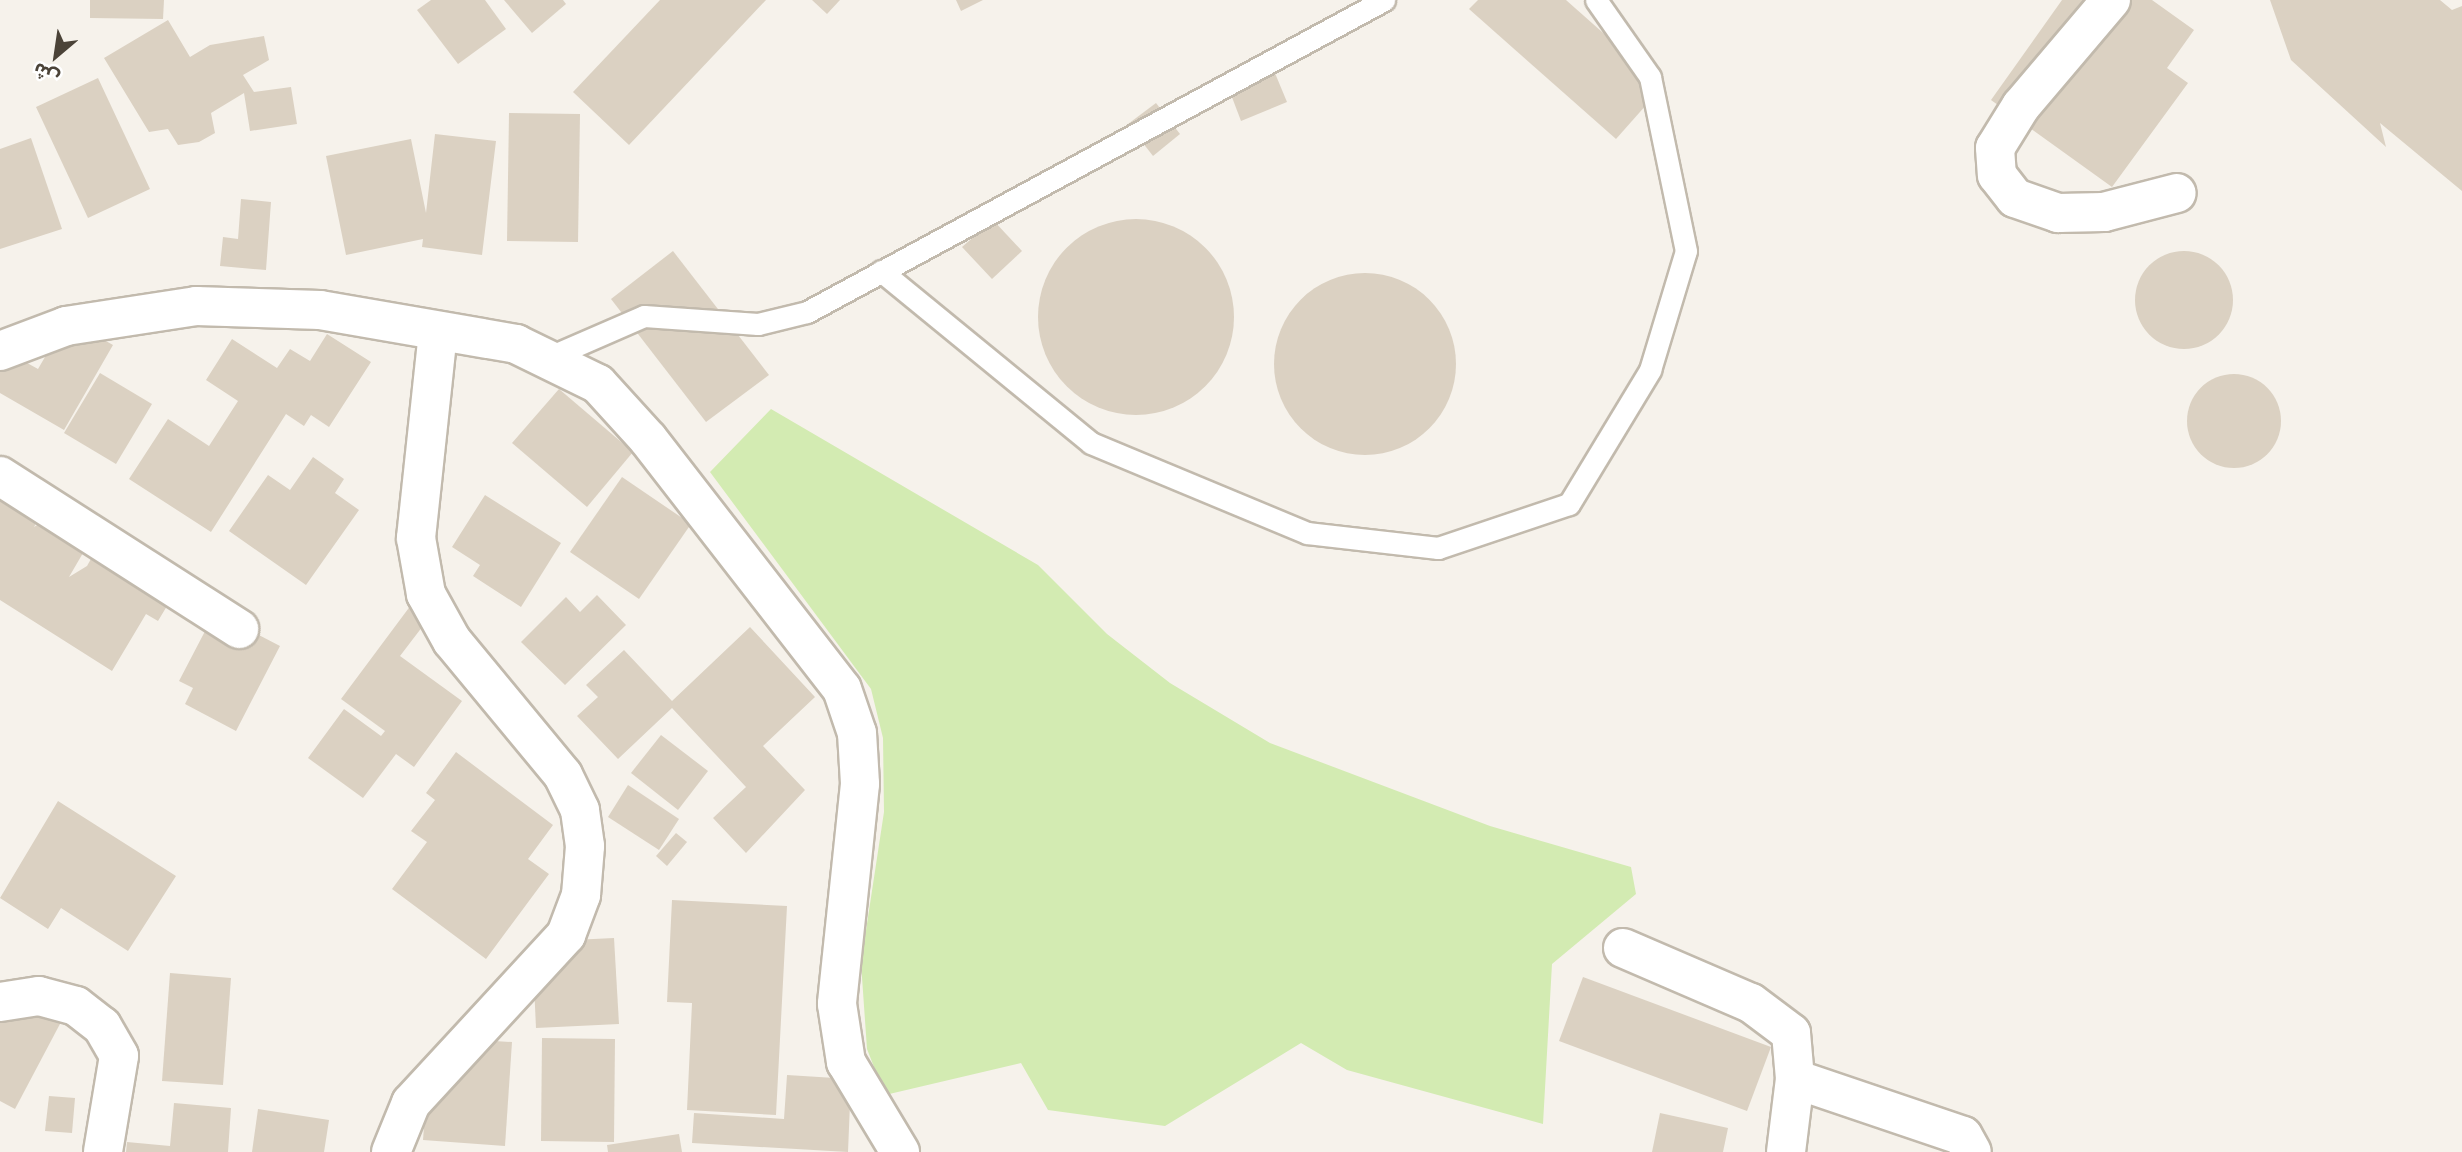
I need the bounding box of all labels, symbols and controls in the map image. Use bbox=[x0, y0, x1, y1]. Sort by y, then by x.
north arrow bbox=[21, 21, 91, 91]
text: ش bbox=[29, 58, 63, 90]

